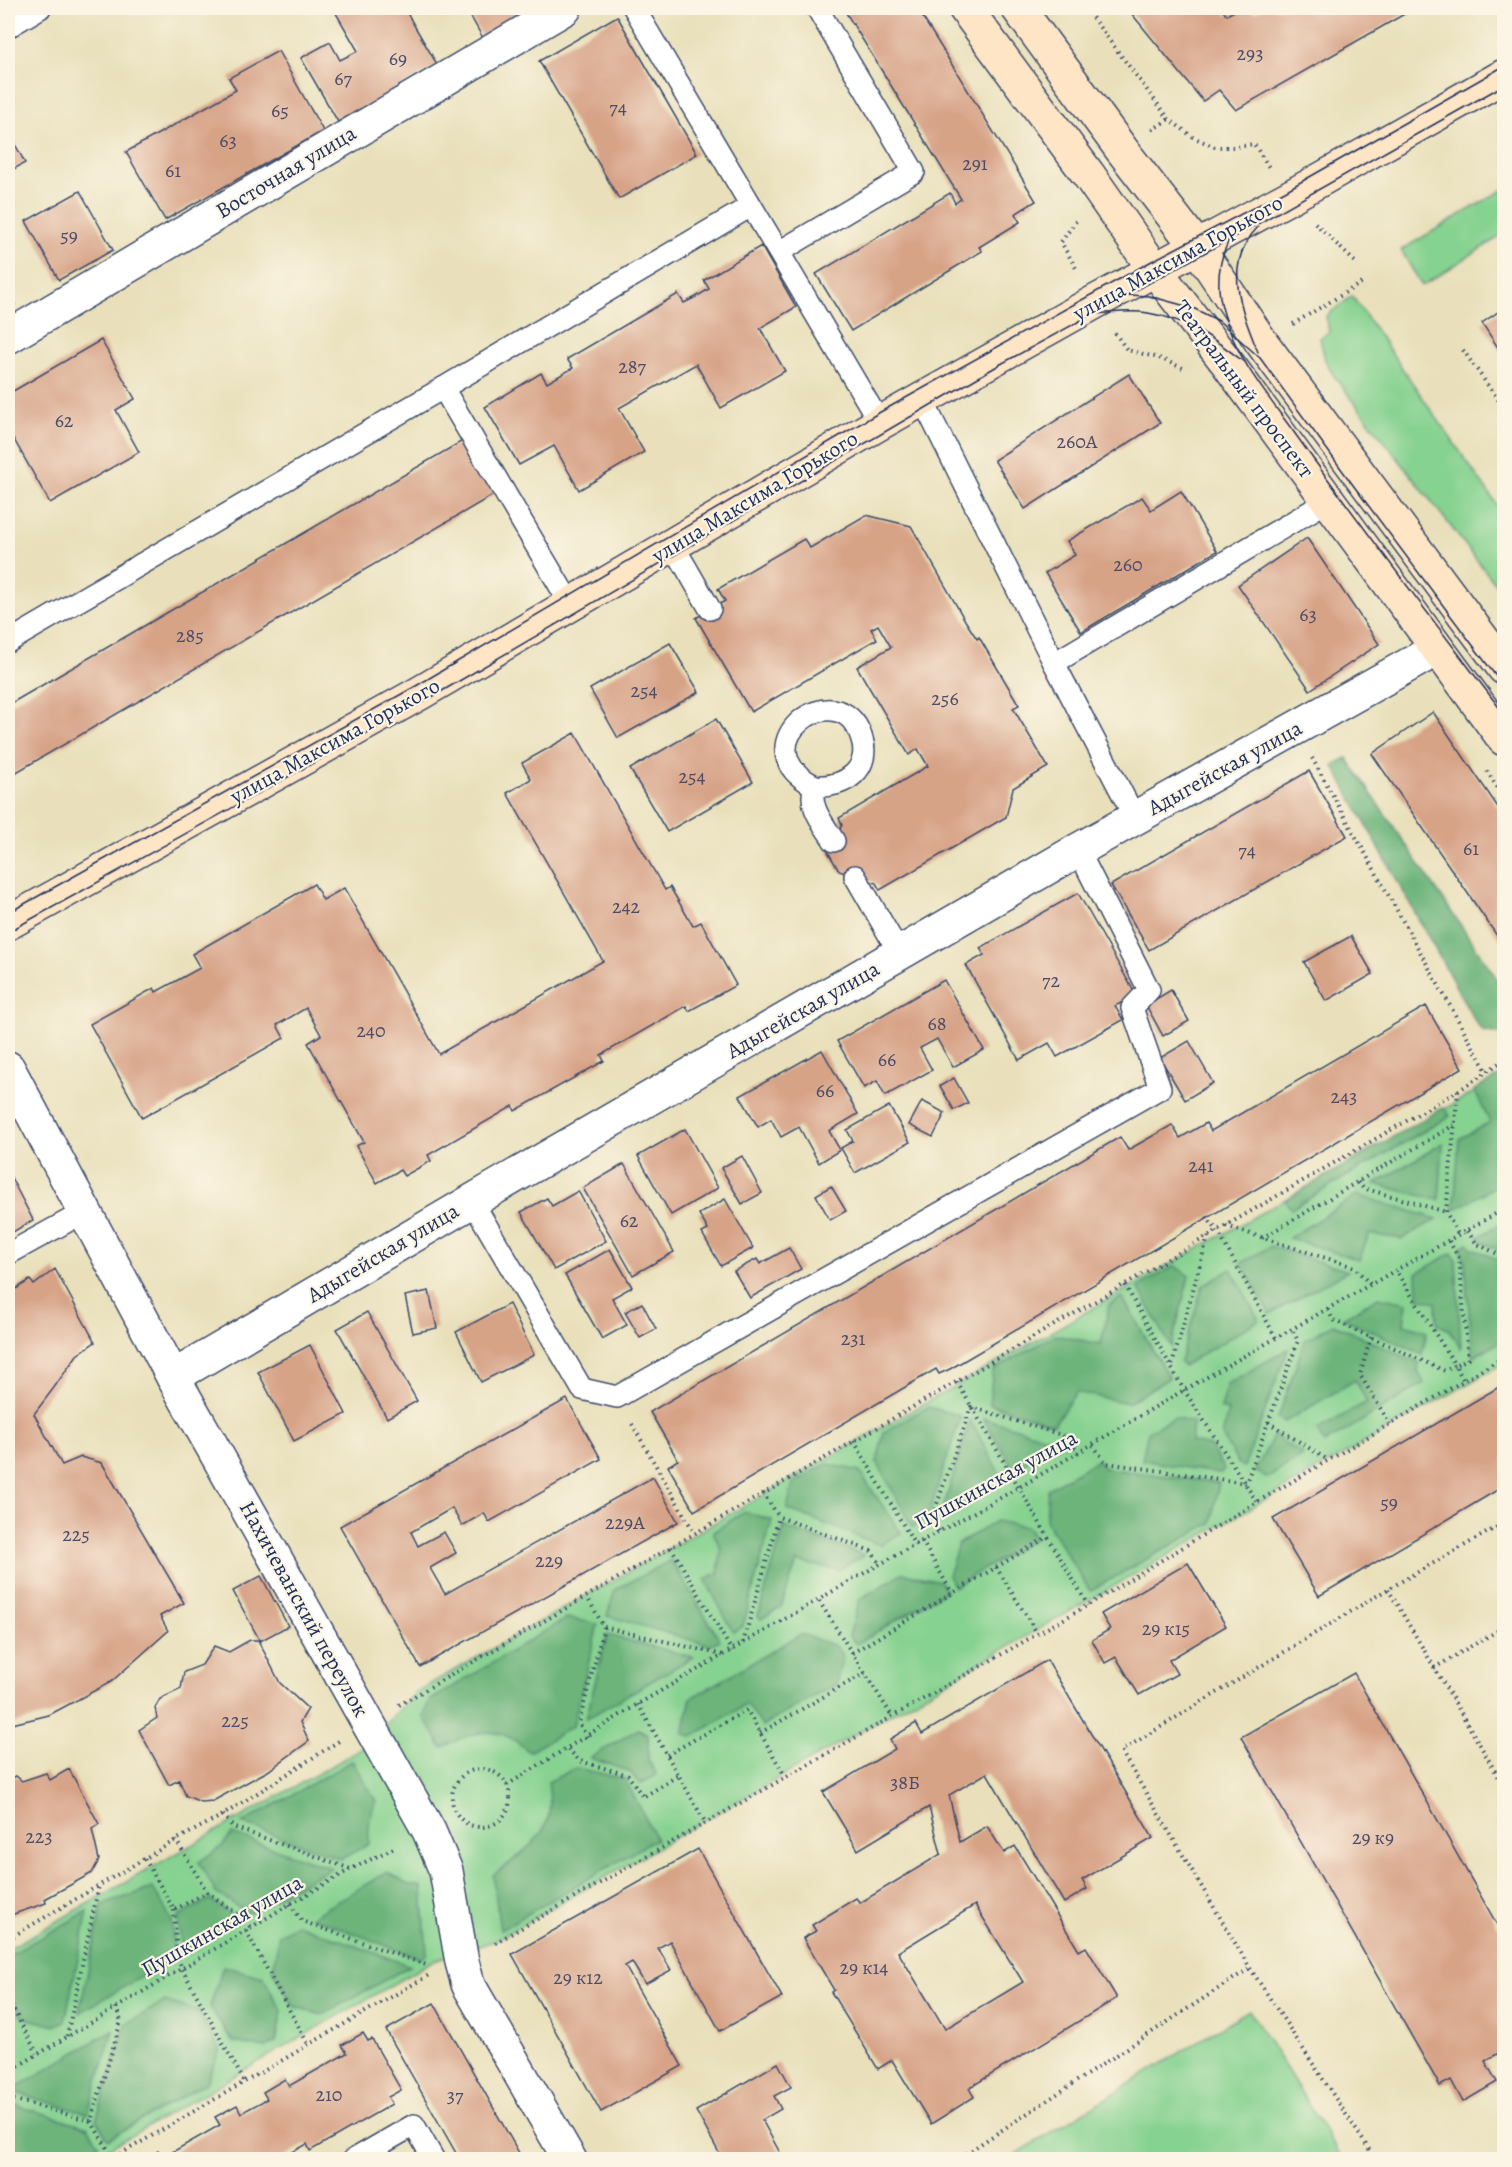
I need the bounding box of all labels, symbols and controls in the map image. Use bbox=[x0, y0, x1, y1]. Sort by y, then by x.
house number: 293 bbox=[1237, 40, 1263, 67]
house number: 69 bbox=[389, 45, 407, 72]
house number: 67 bbox=[334, 65, 352, 92]
house number: 74 bbox=[609, 94, 627, 121]
house number: 65 bbox=[271, 97, 289, 124]
street label: Восточная улица bbox=[210, 118, 363, 226]
house number: 63 bbox=[219, 127, 237, 154]
house number: 291 bbox=[962, 150, 988, 177]
house number: 61 bbox=[165, 157, 181, 184]
street label: улица Максима Горького bbox=[1067, 188, 1288, 329]
house number: 59 bbox=[60, 222, 78, 249]
street label: Театральный проспект bbox=[1167, 294, 1321, 484]
house number: 287 bbox=[618, 353, 646, 380]
house number: 62 bbox=[55, 407, 74, 434]
street label: улица Максима Горького bbox=[645, 423, 864, 571]
house number: 260А bbox=[1056, 428, 1098, 455]
house number: 260 bbox=[1113, 551, 1143, 578]
house number: 63 bbox=[1299, 601, 1317, 628]
house number: 285 bbox=[176, 622, 204, 649]
street label: улица Максима Горького bbox=[224, 671, 445, 812]
house number: 254 bbox=[630, 677, 658, 704]
house number: 256 bbox=[931, 685, 959, 712]
street label: Адыгейская улица bbox=[1142, 713, 1308, 823]
house number: 254 bbox=[678, 763, 706, 790]
house number: 61 bbox=[1463, 835, 1479, 862]
house number: 74 bbox=[1238, 837, 1256, 864]
house number: 242 bbox=[612, 893, 641, 920]
street label: Адыгейская улица bbox=[720, 954, 886, 1067]
house number: 72 bbox=[1042, 967, 1060, 994]
house number: 68 bbox=[928, 1010, 946, 1037]
house number: 240 bbox=[356, 1017, 386, 1044]
house number: 66 bbox=[878, 1046, 896, 1073]
house number: 66 bbox=[816, 1077, 834, 1104]
house number: 243 bbox=[1331, 1083, 1357, 1110]
house number: 241 bbox=[1188, 1152, 1214, 1179]
street label: Адыгейская улица bbox=[301, 1195, 465, 1311]
house number: 62 bbox=[620, 1207, 639, 1234]
house number: 231 bbox=[841, 1325, 865, 1352]
street label: Пушкинская улица bbox=[909, 1422, 1084, 1537]
house number: 59 bbox=[1380, 1489, 1398, 1516]
street label: Нахичеванский переулок bbox=[232, 1496, 376, 1722]
house number: 229А bbox=[605, 1509, 645, 1536]
house number: 225 bbox=[62, 1521, 90, 1548]
house number: 229 bbox=[535, 1547, 563, 1574]
house number: 29 к15 bbox=[1142, 1615, 1190, 1642]
house number: 225 bbox=[221, 1707, 249, 1734]
house number: 38Б bbox=[890, 1769, 920, 1796]
house number: 223 bbox=[25, 1823, 53, 1850]
house number: 29 к9 bbox=[1352, 1824, 1394, 1851]
street label: Пушкинская улица bbox=[136, 1867, 309, 1984]
house number: 29 к14 bbox=[840, 1954, 888, 1981]
house number: 29 к12 bbox=[553, 1964, 603, 1991]
house number: 210 bbox=[316, 2081, 343, 2108]
house number: 37 bbox=[447, 2082, 464, 2109]

